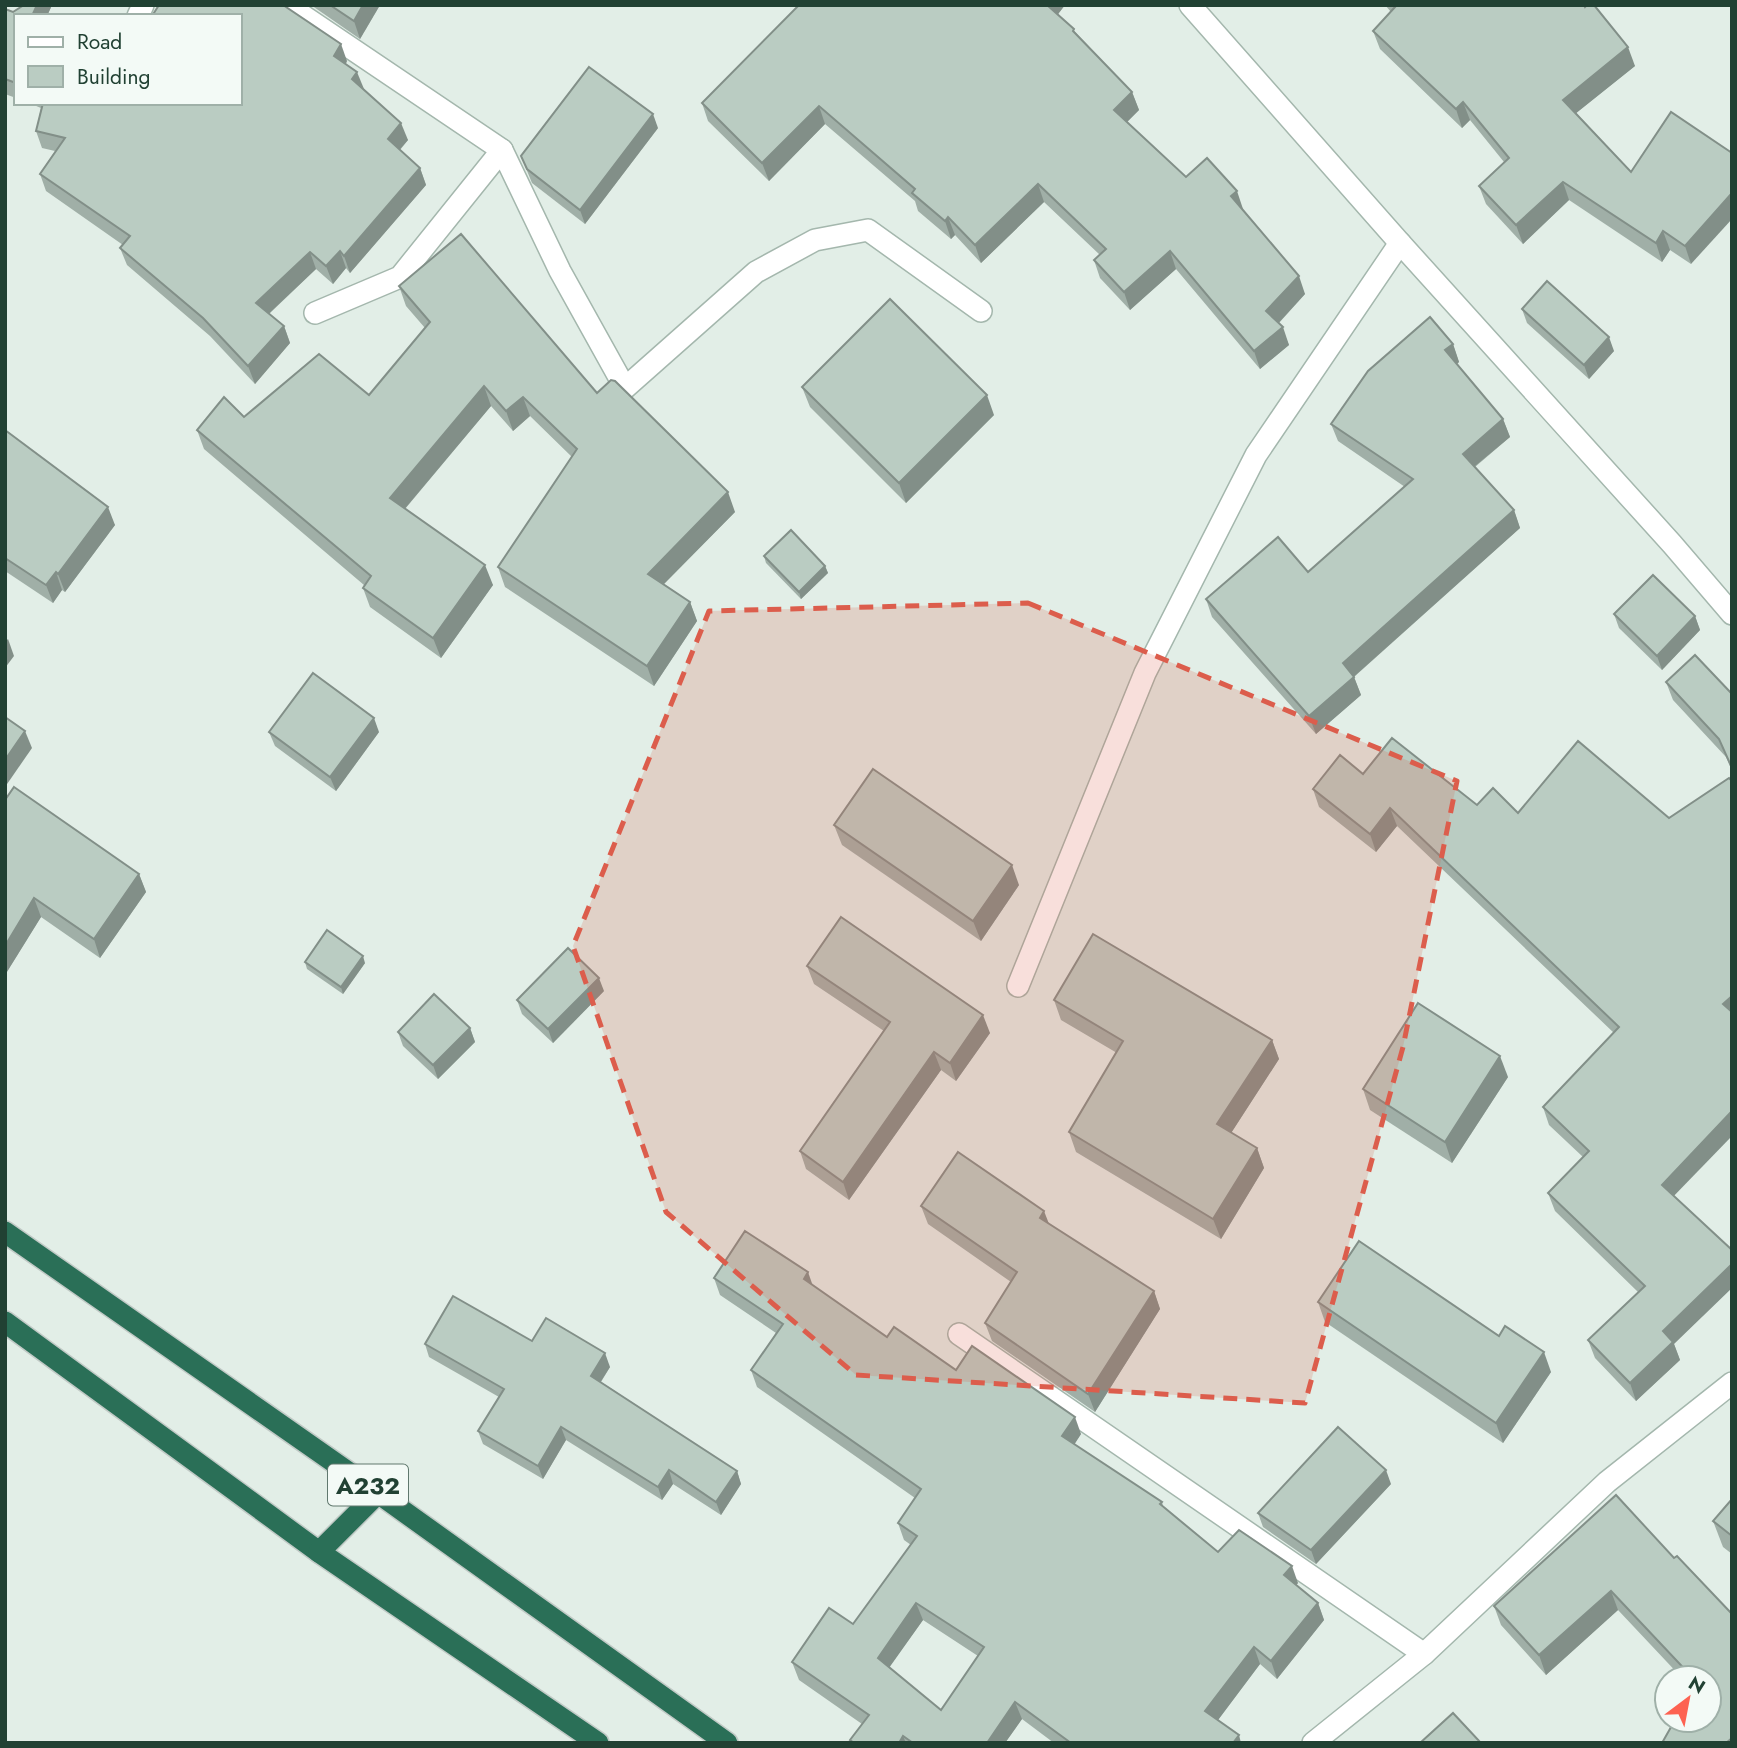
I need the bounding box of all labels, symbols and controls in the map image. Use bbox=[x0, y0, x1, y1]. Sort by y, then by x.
legend bbox=[14, 14, 242, 105]
text: Road bbox=[77, 27, 122, 57]
text: Building bbox=[77, 62, 150, 92]
road number: A232 bbox=[328, 1464, 408, 1506]
north arrow bbox=[1653, 1664, 1723, 1734]
text: N bbox=[1683, 1670, 1710, 1700]

